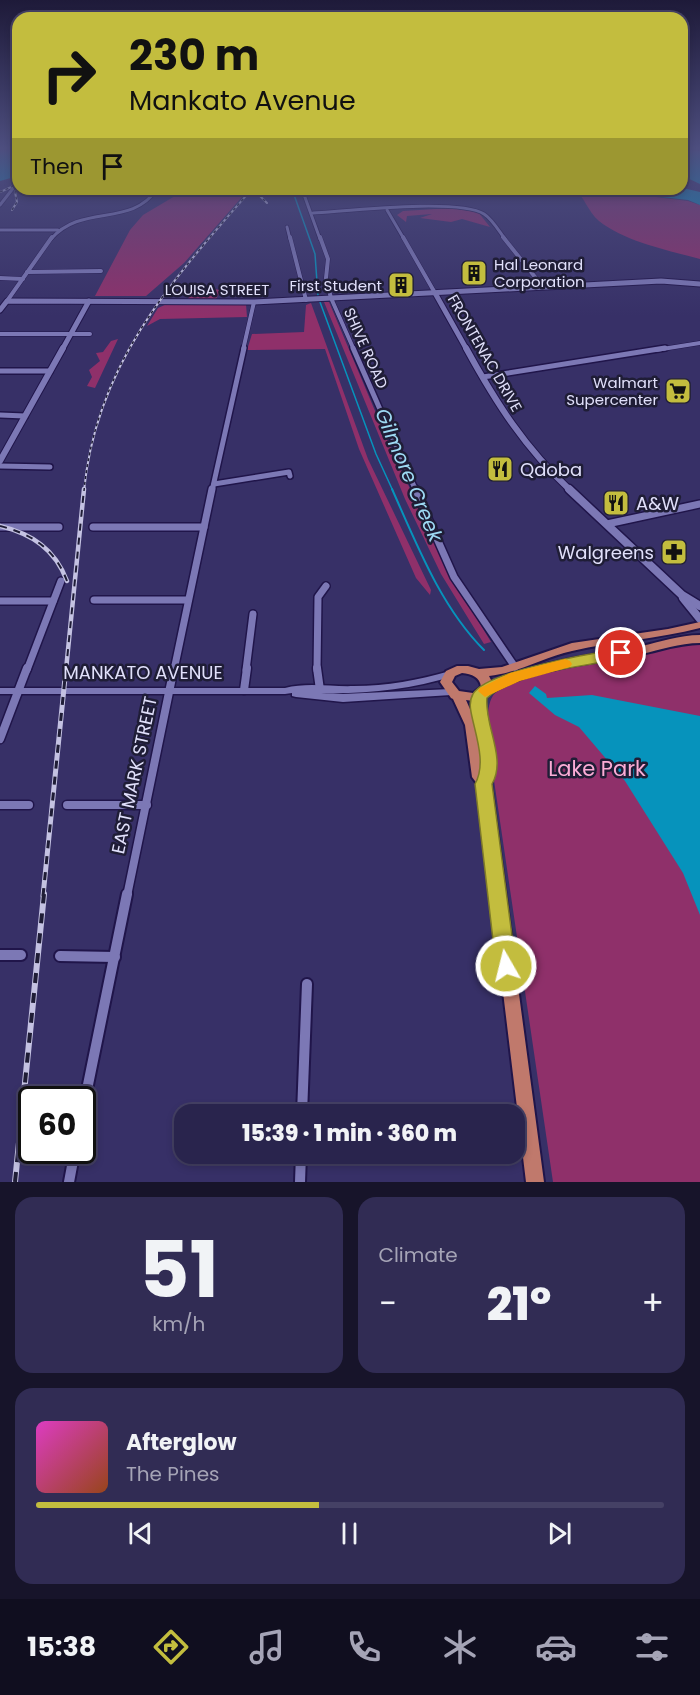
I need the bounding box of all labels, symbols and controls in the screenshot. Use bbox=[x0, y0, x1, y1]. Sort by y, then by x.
text: 230 m bbox=[129, 26, 259, 85]
icon: right bbox=[30, 36, 108, 114]
text: Mankato Avenue bbox=[129, 82, 356, 119]
icon: arrive bbox=[96, 150, 129, 183]
text: Then bbox=[30, 151, 84, 182]
place label: Hal Leonard Corporation bbox=[494, 254, 585, 292]
building icon: Hal Leonard Corporation bbox=[459, 258, 489, 288]
building icon: First Student bbox=[386, 270, 416, 300]
place label: First Student bbox=[289, 275, 382, 296]
street label: LOUISA STREET bbox=[165, 279, 269, 300]
street label: FRONTENAC DRIVE bbox=[443, 290, 527, 416]
street label: SHIVE ROAD bbox=[339, 304, 393, 392]
place label: Walmart Supercenter bbox=[566, 372, 658, 410]
supermarket icon: Walmart Supercenter bbox=[663, 376, 693, 406]
water label: Gilmore Creek bbox=[368, 404, 450, 548]
restaurant icon: Qdoba bbox=[485, 454, 515, 484]
place label: Qdoba bbox=[520, 457, 582, 482]
restaurant icon: A&W bbox=[601, 488, 631, 518]
place label: A&W bbox=[636, 491, 679, 516]
pharmacy icon: Walgreens bbox=[659, 537, 689, 567]
place label: Walgreens bbox=[558, 540, 654, 565]
pin bbox=[595, 627, 646, 678]
icon: arrive bbox=[604, 636, 637, 669]
street label: MANKATO AVENUE bbox=[63, 660, 223, 685]
street label: EAST MARK STREET bbox=[105, 694, 163, 856]
park label: Lake Park bbox=[548, 754, 646, 783]
position arrow bbox=[474, 934, 538, 998]
speed limit sign: 60 bbox=[18, 1086, 96, 1164]
text: 15:39 · 1 min · 360 m bbox=[242, 1118, 457, 1149]
text: 51 bbox=[139, 1215, 219, 1324]
text: Climate bbox=[379, 1241, 458, 1269]
text: 21° bbox=[487, 1273, 551, 1336]
text: − bbox=[379, 1280, 397, 1327]
text: + bbox=[641, 1280, 664, 1327]
text: km/h bbox=[152, 1310, 205, 1338]
text: Afterglow bbox=[126, 1427, 237, 1458]
text: The Pines bbox=[126, 1460, 220, 1488]
icon: previous bbox=[124, 1517, 157, 1550]
icon: pause bbox=[333, 1517, 366, 1550]
icon: next bbox=[543, 1517, 576, 1550]
icon: directions bbox=[150, 1626, 192, 1668]
icon: music bbox=[246, 1626, 288, 1668]
icon: phone bbox=[343, 1626, 385, 1668]
icon: climate bbox=[439, 1626, 481, 1668]
icon: car bbox=[535, 1626, 577, 1668]
icon: filters bbox=[631, 1626, 673, 1668]
text: 15:38 bbox=[27, 1628, 96, 1665]

